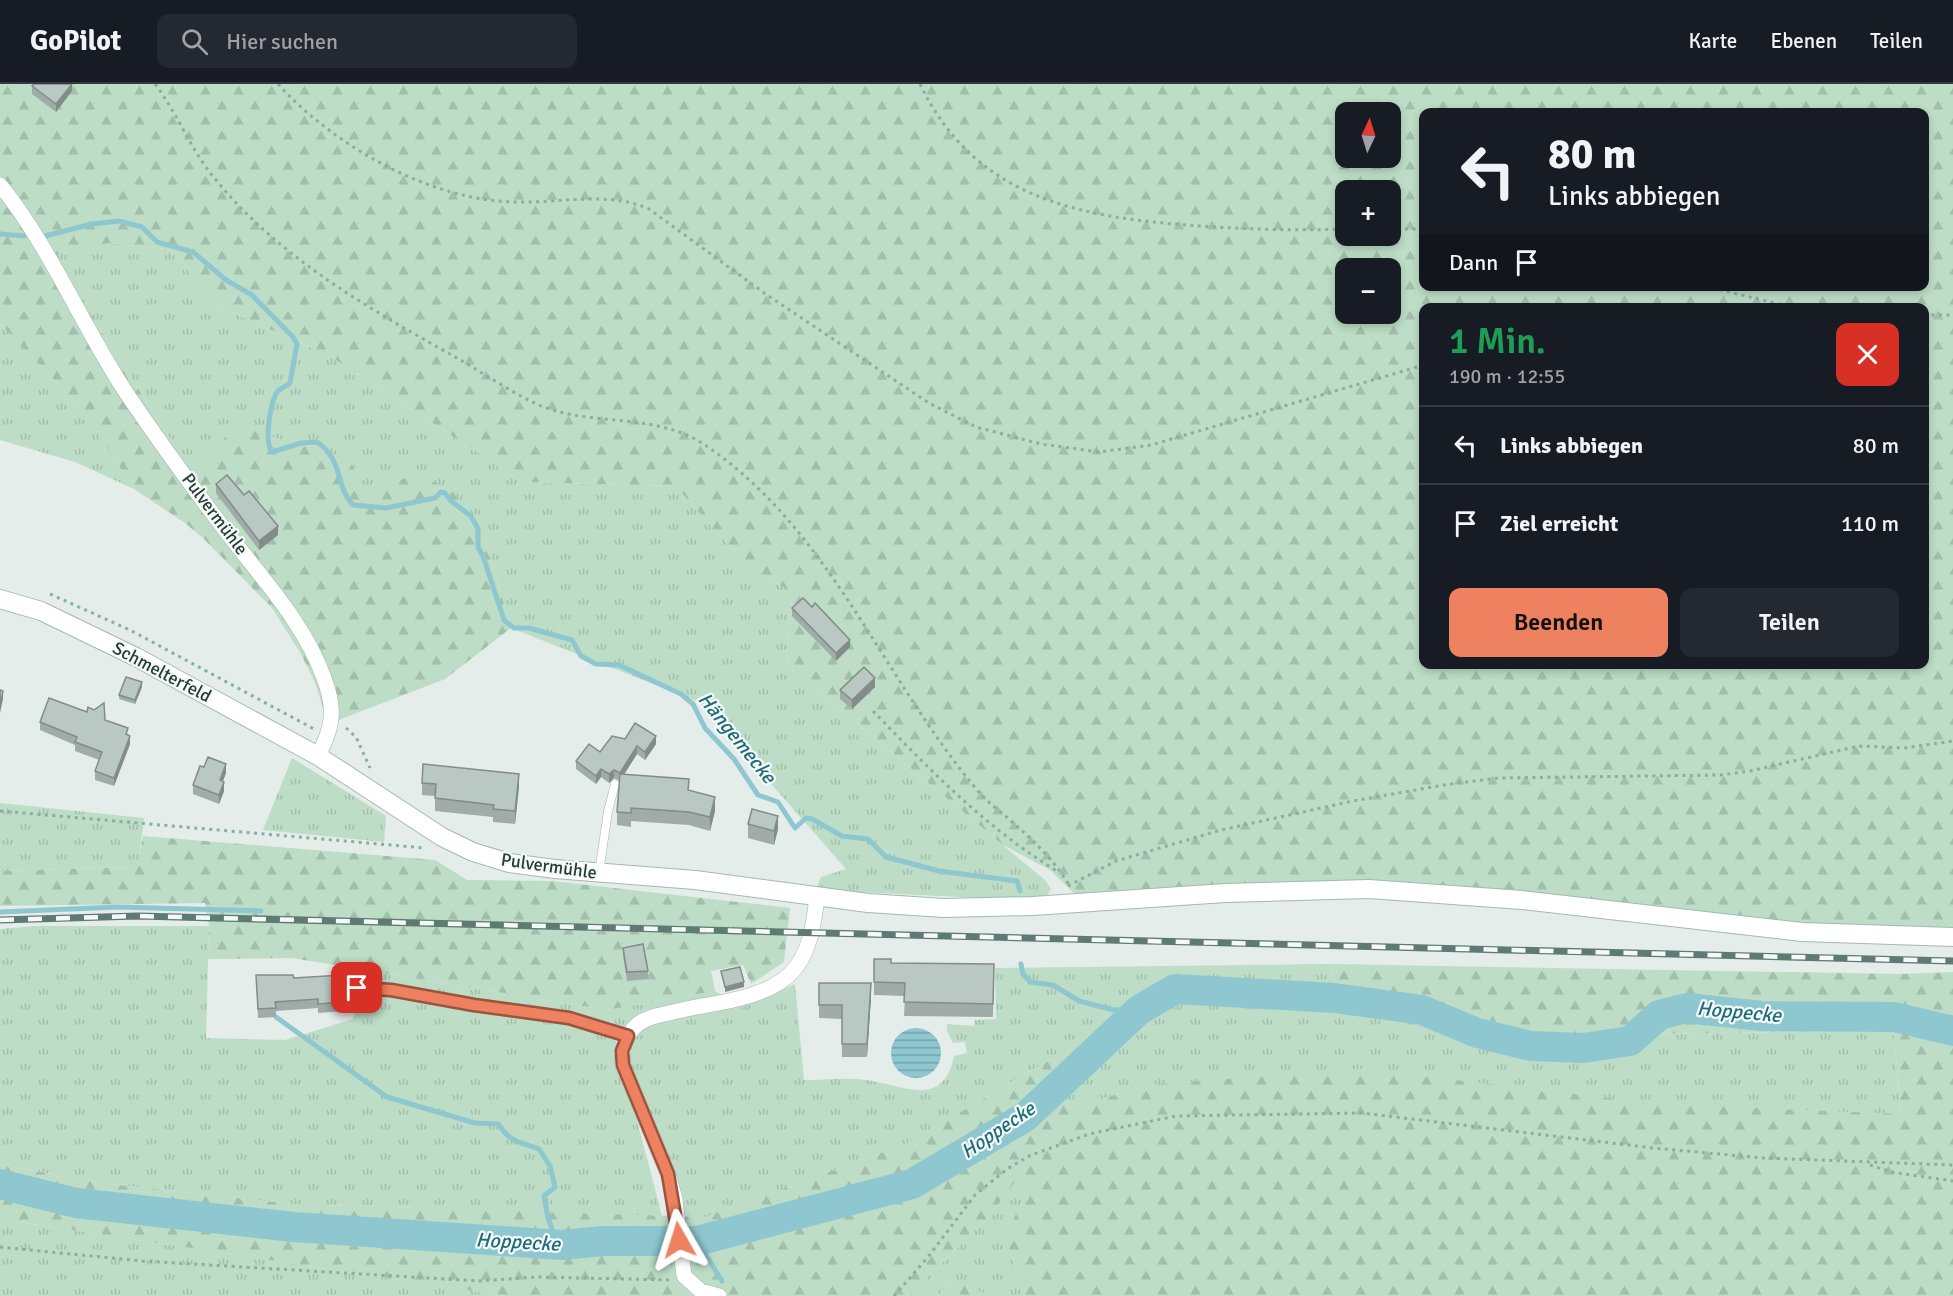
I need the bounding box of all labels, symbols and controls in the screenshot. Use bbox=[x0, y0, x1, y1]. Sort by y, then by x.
search box bbox=[157, 14, 577, 68]
text: GoPilot bbox=[30, 24, 121, 58]
icon: search bbox=[178, 25, 211, 58]
text: Hier suchen bbox=[226, 28, 338, 55]
text: Karte bbox=[1688, 28, 1737, 54]
text: Ebenen bbox=[1770, 28, 1837, 54]
text: Teilen bbox=[1870, 28, 1923, 54]
north arrow bbox=[1335, 102, 1401, 168]
map controls bbox=[1335, 102, 1401, 324]
text: 80 m bbox=[1548, 129, 1637, 180]
icon: left bbox=[1449, 132, 1527, 210]
button: + bbox=[1335, 180, 1401, 246]
text: Links abbiegen bbox=[1548, 180, 1720, 213]
icon: arrive bbox=[1510, 246, 1543, 279]
text: Dann bbox=[1449, 249, 1498, 276]
button: − bbox=[1335, 258, 1401, 324]
text: 1 Min. bbox=[1449, 319, 1546, 364]
button: close bbox=[1836, 323, 1899, 386]
text: 190 m · 12:55 bbox=[1449, 364, 1565, 389]
icon: left bbox=[1449, 429, 1482, 462]
text: Links abbiegen bbox=[1500, 432, 1643, 459]
text: 80 m bbox=[1853, 432, 1899, 459]
street label: Pulvermühle bbox=[177, 469, 253, 559]
icon: arrive bbox=[1449, 507, 1482, 540]
text: Ziel erreicht bbox=[1500, 510, 1618, 537]
text: 110 m bbox=[1841, 510, 1899, 537]
button: Beenden bbox=[1449, 588, 1668, 657]
button: Teilen bbox=[1680, 588, 1899, 657]
street label: Schmelterfeld bbox=[109, 637, 215, 707]
water label: Hängemecke bbox=[693, 687, 782, 789]
street label: Pulvermühle bbox=[500, 848, 598, 884]
pin bbox=[331, 962, 382, 1013]
icon: arrive bbox=[340, 971, 373, 1004]
water label: Hoppecke bbox=[1696, 996, 1783, 1028]
water label: Hoppecke bbox=[956, 1096, 1041, 1164]
position arrow bbox=[647, 1208, 711, 1272]
water label: Hoppecke bbox=[475, 1227, 562, 1257]

